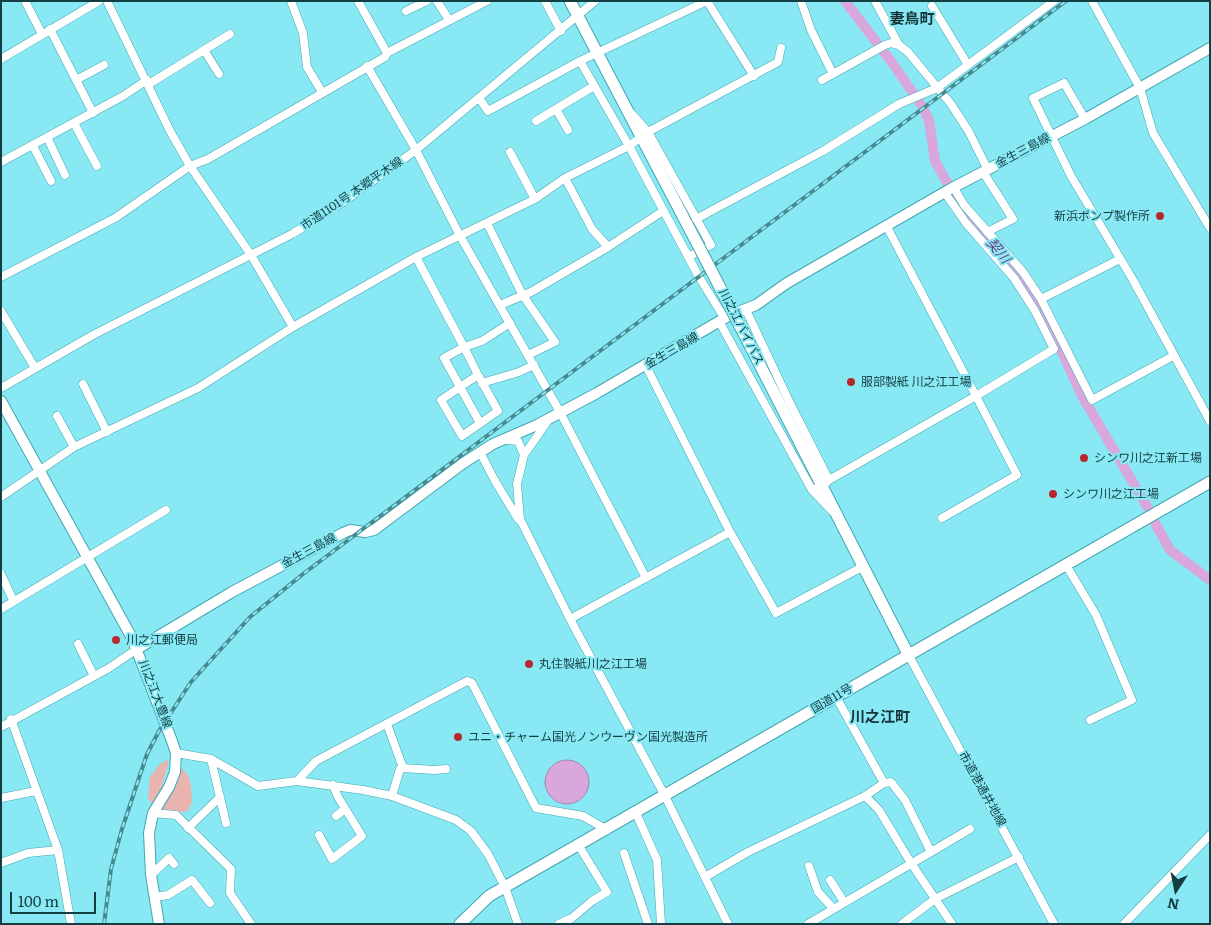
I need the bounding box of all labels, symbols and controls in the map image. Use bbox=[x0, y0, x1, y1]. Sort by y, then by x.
district label: 妻鳥町 bbox=[890, 11, 934, 29]
street label: 金生三島線 bbox=[993, 131, 1053, 171]
street label: 市道1101号 本郷平木線 bbox=[298, 154, 406, 234]
place label: 新浜ポンプ製作所 bbox=[1054, 209, 1150, 223]
marker: 新浜ポンプ製作所 bbox=[1154, 210, 1166, 222]
water label: 契川 bbox=[983, 235, 1013, 267]
street label: 川之江バイパス bbox=[716, 286, 766, 368]
street label: 金生三島線 bbox=[642, 330, 702, 372]
place label: 服部製紙 川之江工場 bbox=[861, 375, 971, 389]
marker: 服部製紙 川之江工場 bbox=[845, 376, 857, 388]
place label: シンワ川之江新工場 bbox=[1094, 451, 1202, 465]
marker: シンワ川之江新工場 bbox=[1078, 452, 1090, 464]
place label: シンワ川之江工場 bbox=[1063, 487, 1159, 501]
marker: シンワ川之江工場 bbox=[1047, 488, 1059, 500]
street label: 金生三島線 bbox=[279, 531, 339, 571]
place label: 川之江郵便局 bbox=[126, 633, 198, 647]
marker: 川之江郵便局 bbox=[110, 634, 122, 646]
place label: 丸住製紙川之江工場 bbox=[539, 657, 647, 671]
street label: 川之江大豊線 bbox=[135, 658, 175, 730]
marker: 丸住製紙川之江工場 bbox=[523, 658, 535, 670]
street label: 国道11号 bbox=[809, 681, 855, 717]
district label: 川之江町 bbox=[850, 709, 910, 727]
place label: ユニ・チャーム国光ノンウーヴン国光製造所 bbox=[468, 730, 708, 744]
marker: ユニ・チャーム国光ノンウーヴン国光製造所 bbox=[452, 731, 464, 743]
street label: 市道港通井地線 bbox=[955, 749, 1009, 829]
north arrow bbox=[1151, 865, 1201, 915]
scale bar bbox=[12, 882, 99, 914]
text: 100 m bbox=[18, 889, 59, 912]
text: N bbox=[1165, 894, 1181, 916]

